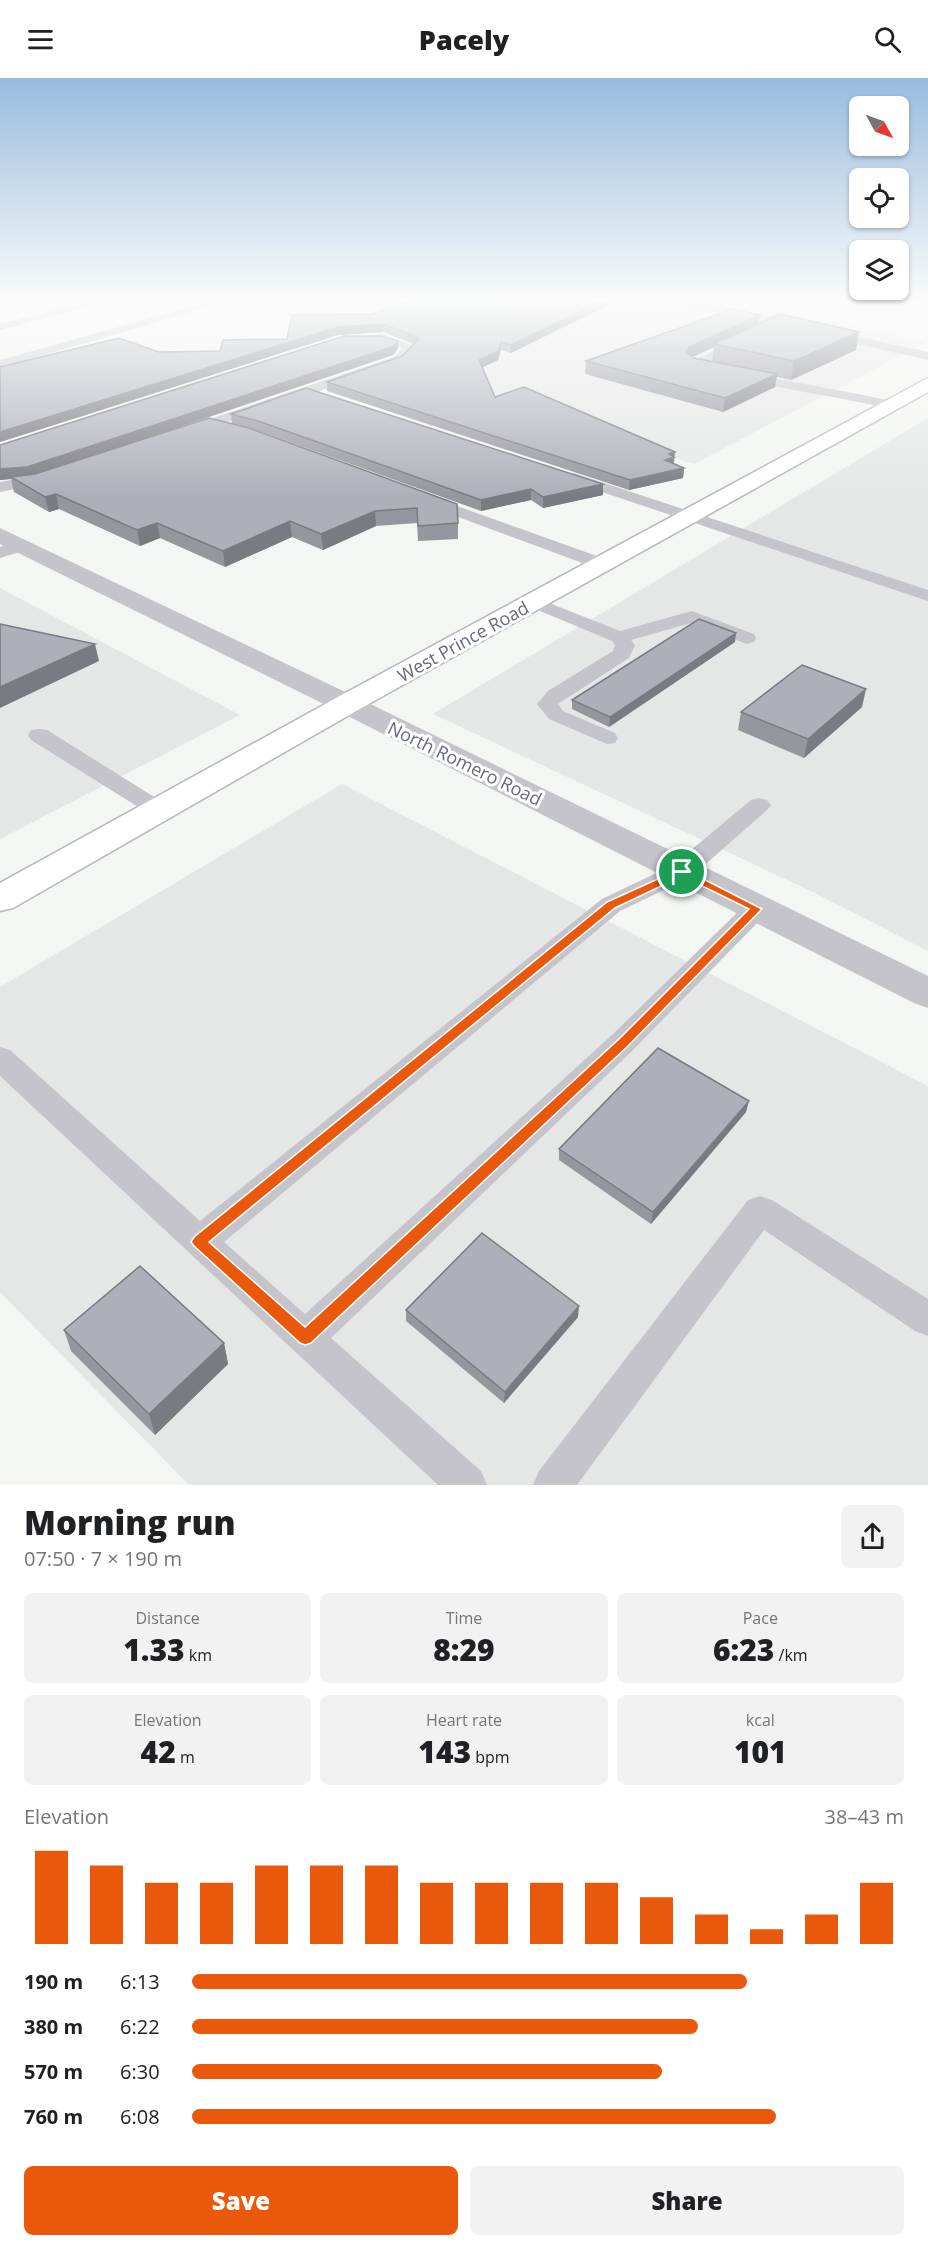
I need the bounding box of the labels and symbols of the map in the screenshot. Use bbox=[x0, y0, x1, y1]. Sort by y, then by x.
north arrow bbox=[849, 96, 909, 156]
street label: West Prince Road bbox=[393, 595, 533, 687]
street label: North Romero Road bbox=[384, 715, 546, 811]
pin bbox=[656, 846, 707, 897]

